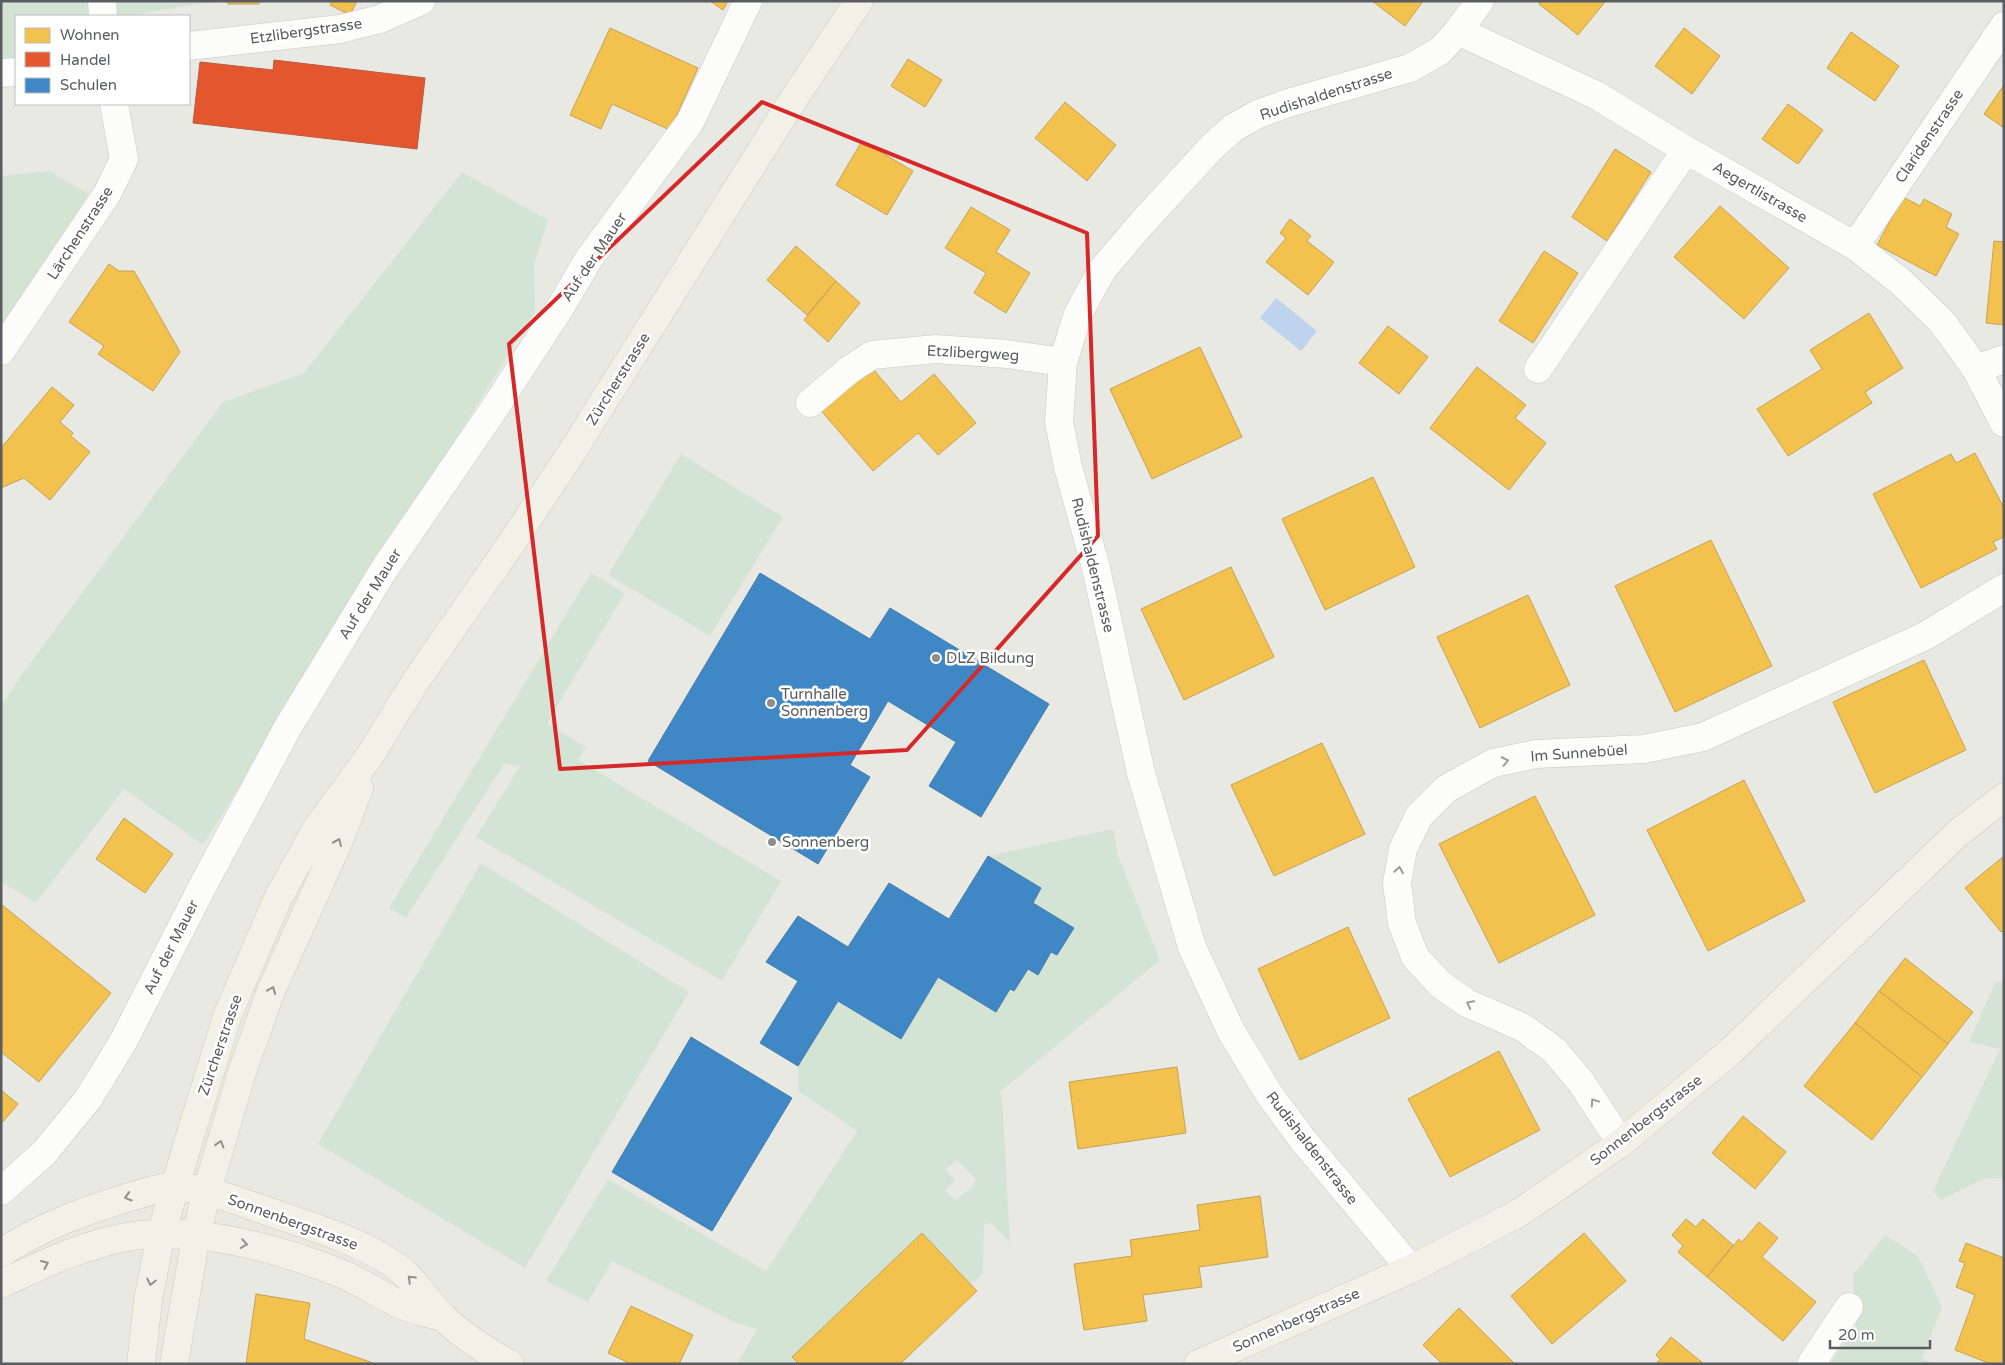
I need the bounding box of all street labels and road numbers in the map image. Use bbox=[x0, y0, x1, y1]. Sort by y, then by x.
street label: Etzlibergstrasse bbox=[249, 14, 363, 48]
street label: Rudishaldenstrasse bbox=[1257, 64, 1395, 124]
street label: Claridenstrasse bbox=[1891, 86, 1967, 186]
street label: Aegertlistrasse bbox=[1709, 158, 1811, 226]
street label: Lärchenstrasse bbox=[43, 183, 117, 283]
street label: Auf der Mauer bbox=[558, 209, 631, 305]
street label: Zürcherstrasse bbox=[582, 329, 654, 429]
street label: Etzlibergweg bbox=[926, 342, 1020, 364]
street label: Rudishaldenstrasse bbox=[1068, 496, 1118, 634]
street label: Auf der Mauer bbox=[335, 545, 405, 643]
street label: Im Sunnebüel bbox=[1530, 741, 1628, 765]
street label: Auf der Mauer bbox=[139, 897, 203, 997]
street label: Zürcherstrasse bbox=[194, 992, 246, 1098]
street label: Sonnenbergstrasse bbox=[1586, 1071, 1706, 1169]
street label: Rudishaldenstrasse bbox=[1262, 1088, 1362, 1208]
street label: Sonnenbergstrasse bbox=[225, 1190, 361, 1254]
street label: Sonnenbergstrasse bbox=[1230, 1284, 1362, 1356]

